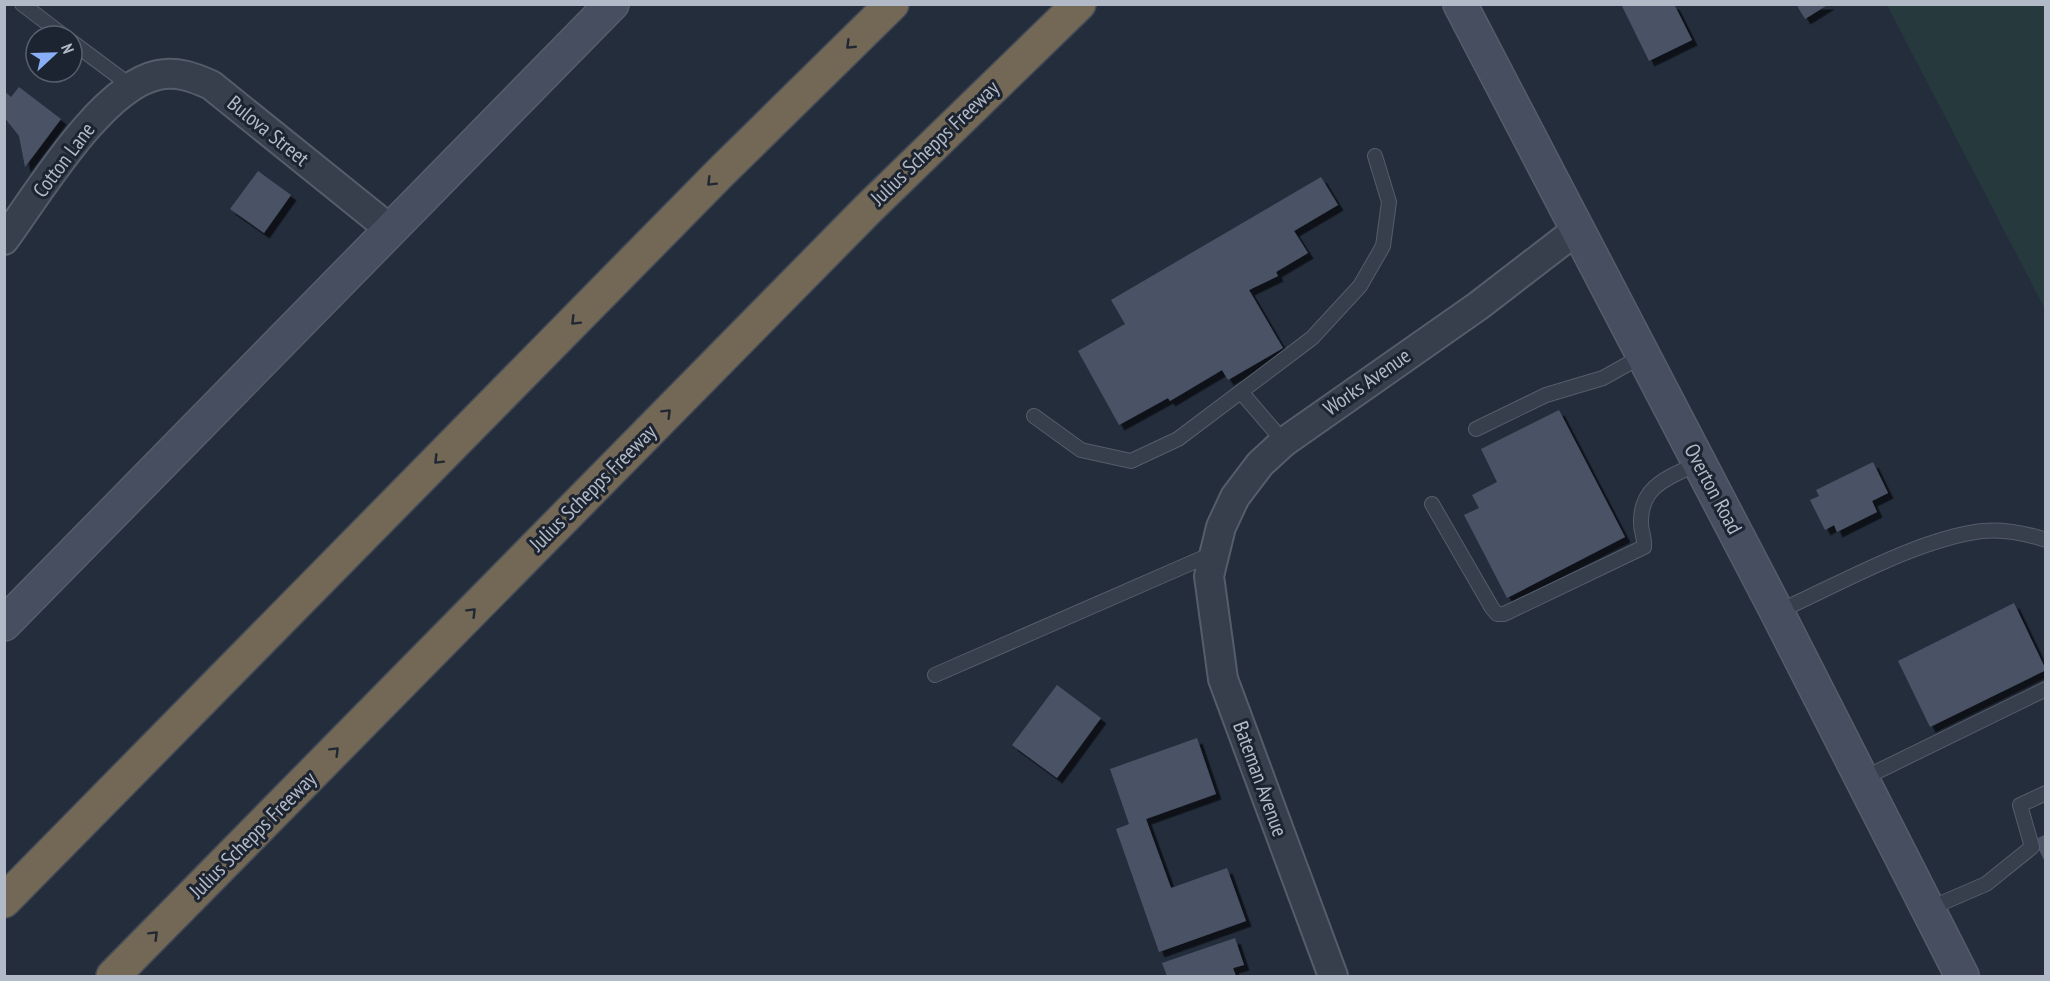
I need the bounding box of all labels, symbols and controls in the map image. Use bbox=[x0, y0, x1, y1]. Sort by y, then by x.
north arrow bbox=[24, 24, 84, 84]
one-way arrow bbox=[847, 38, 857, 49]
text: N bbox=[57, 41, 79, 56]
street label: Julius Schepps Freeway bbox=[864, 74, 1005, 212]
street label: Bulova Street bbox=[222, 90, 315, 172]
street label: Cotton Lane bbox=[27, 117, 101, 203]
one-way arrow bbox=[708, 174, 719, 185]
one-way arrow bbox=[571, 314, 581, 325]
street label: Works Avenue bbox=[1318, 342, 1416, 421]
one-way arrow bbox=[660, 409, 671, 420]
street label: Julius Schepps Freeway bbox=[523, 418, 662, 558]
street label: Overton Road bbox=[1678, 439, 1748, 539]
one-way arrow bbox=[434, 454, 445, 464]
one-way arrow bbox=[465, 608, 476, 618]
street label: Bateman Avenue bbox=[1227, 717, 1294, 840]
one-way arrow bbox=[328, 747, 339, 758]
street label: Julius Schepps Freeway bbox=[183, 765, 322, 905]
one-way arrow bbox=[147, 931, 158, 942]

